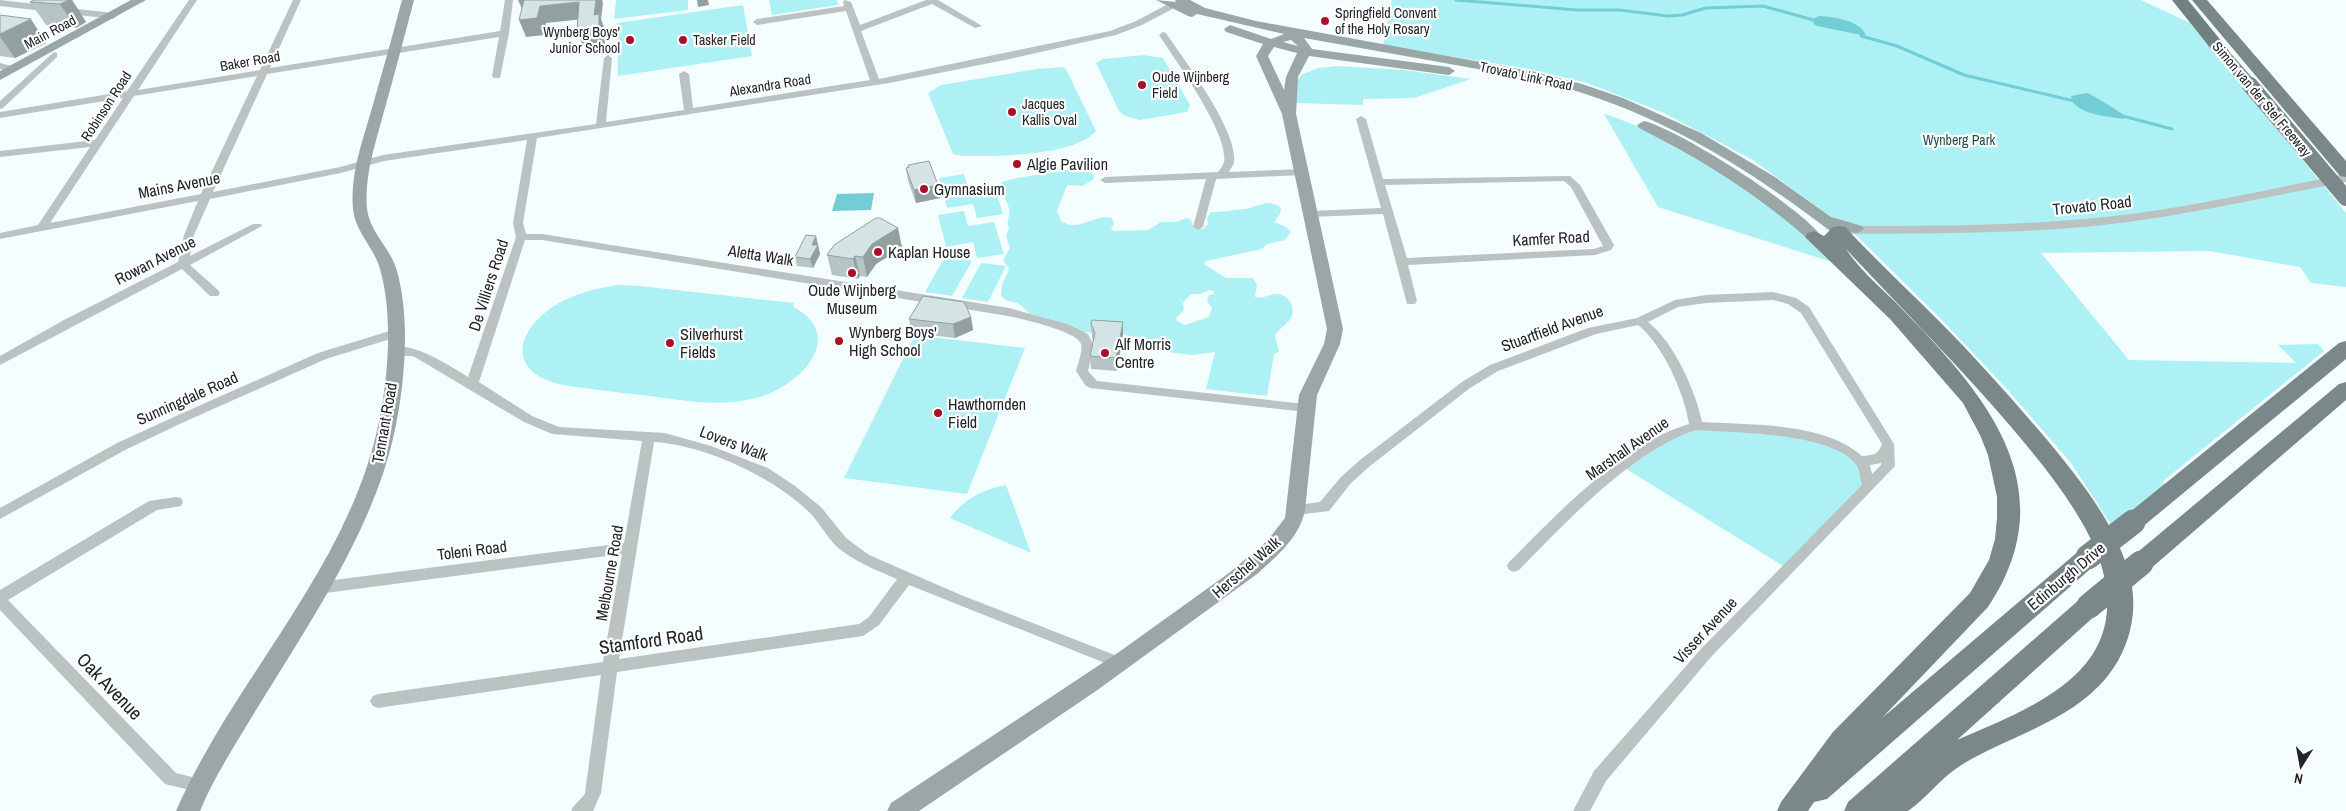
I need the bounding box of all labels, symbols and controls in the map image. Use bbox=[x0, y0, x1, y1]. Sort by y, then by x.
place label: Springfield Convent of the Holy Rosary bbox=[1335, 4, 1436, 38]
street label: Main Road bbox=[21, 11, 79, 53]
marker: Springfield Convent of the Holy Rosary bbox=[1319, 15, 1331, 27]
place label: Wynberg Boys' Junior School bbox=[543, 23, 620, 57]
place label: Tasker Field bbox=[693, 31, 756, 49]
marker: Wynberg Boys' Junior School bbox=[624, 34, 636, 46]
marker: Tasker Field bbox=[677, 34, 689, 46]
street label: Simon van der Stel Freeway bbox=[2209, 38, 2316, 160]
street label: Baker Road bbox=[219, 47, 281, 75]
street label: Trovato Link Road bbox=[1478, 57, 1574, 95]
street label: Robinson Road bbox=[77, 68, 135, 144]
place label: Oude Wijnberg Field bbox=[1152, 68, 1230, 102]
street label: Alexandra Road bbox=[727, 70, 812, 100]
marker: Oude Wijnberg Field bbox=[1136, 79, 1148, 91]
place label: Jacques Kallis Oval bbox=[1022, 95, 1077, 129]
marker: Jacques Kallis Oval bbox=[1006, 106, 1018, 118]
park label: Wynberg Park bbox=[1923, 131, 1996, 149]
place label: Algie Pavilion bbox=[1026, 153, 1108, 175]
marker: Algie Pavilion bbox=[1011, 158, 1023, 170]
street label: Mains Avenue bbox=[136, 166, 222, 204]
place label: Gymnasium bbox=[934, 178, 1005, 200]
marker: Gymnasium bbox=[918, 183, 930, 195]
street label: Trovato Road bbox=[2052, 190, 2132, 220]
street label: Kamfer Road bbox=[1512, 225, 1590, 251]
street label: Rowan Avenue bbox=[111, 230, 199, 290]
street label: De Villiers Road bbox=[463, 236, 513, 334]
street label: Aletta Walk bbox=[726, 239, 796, 271]
place label: Kaplan House bbox=[888, 241, 970, 263]
marker: Kaplan House bbox=[872, 246, 884, 258]
marker: Oude Wijnberg Museum bbox=[846, 267, 858, 279]
place label: Oude Wijnberg Museum bbox=[808, 279, 897, 319]
street label: Stuartfield Avenue bbox=[1498, 299, 1606, 357]
place label: Wynberg Boys' High School bbox=[849, 321, 937, 361]
place label: Silverhurst Fields bbox=[680, 323, 743, 363]
place label: Alf Morris Centre bbox=[1114, 333, 1171, 373]
marker: Wynberg Boys' High School bbox=[833, 335, 845, 347]
marker: Silverhurst Fields bbox=[664, 337, 676, 349]
marker: Alf Morris Centre bbox=[1099, 347, 1111, 359]
street label: Sunningdale Road bbox=[133, 366, 241, 430]
street label: Tennant Road bbox=[366, 381, 402, 465]
place label: Hawthornden Field bbox=[948, 393, 1026, 433]
marker: Hawthornden Field bbox=[932, 407, 944, 419]
street label: Marshall Avenue bbox=[1581, 411, 1673, 485]
street label: Lovers Walk bbox=[697, 420, 772, 466]
street label: Melbourne Road bbox=[590, 523, 628, 623]
street label: Herschel Walk bbox=[1207, 531, 1285, 603]
street label: Toleni Road bbox=[436, 535, 508, 565]
street label: Edinburgh Drive bbox=[2022, 537, 2110, 615]
street label: Visser Avenue bbox=[1668, 592, 1742, 668]
street label: Stamford Road bbox=[597, 620, 705, 660]
street label: Oak Avenue bbox=[71, 647, 149, 725]
north arrow bbox=[2276, 741, 2326, 791]
text: N bbox=[2293, 769, 2304, 788]

